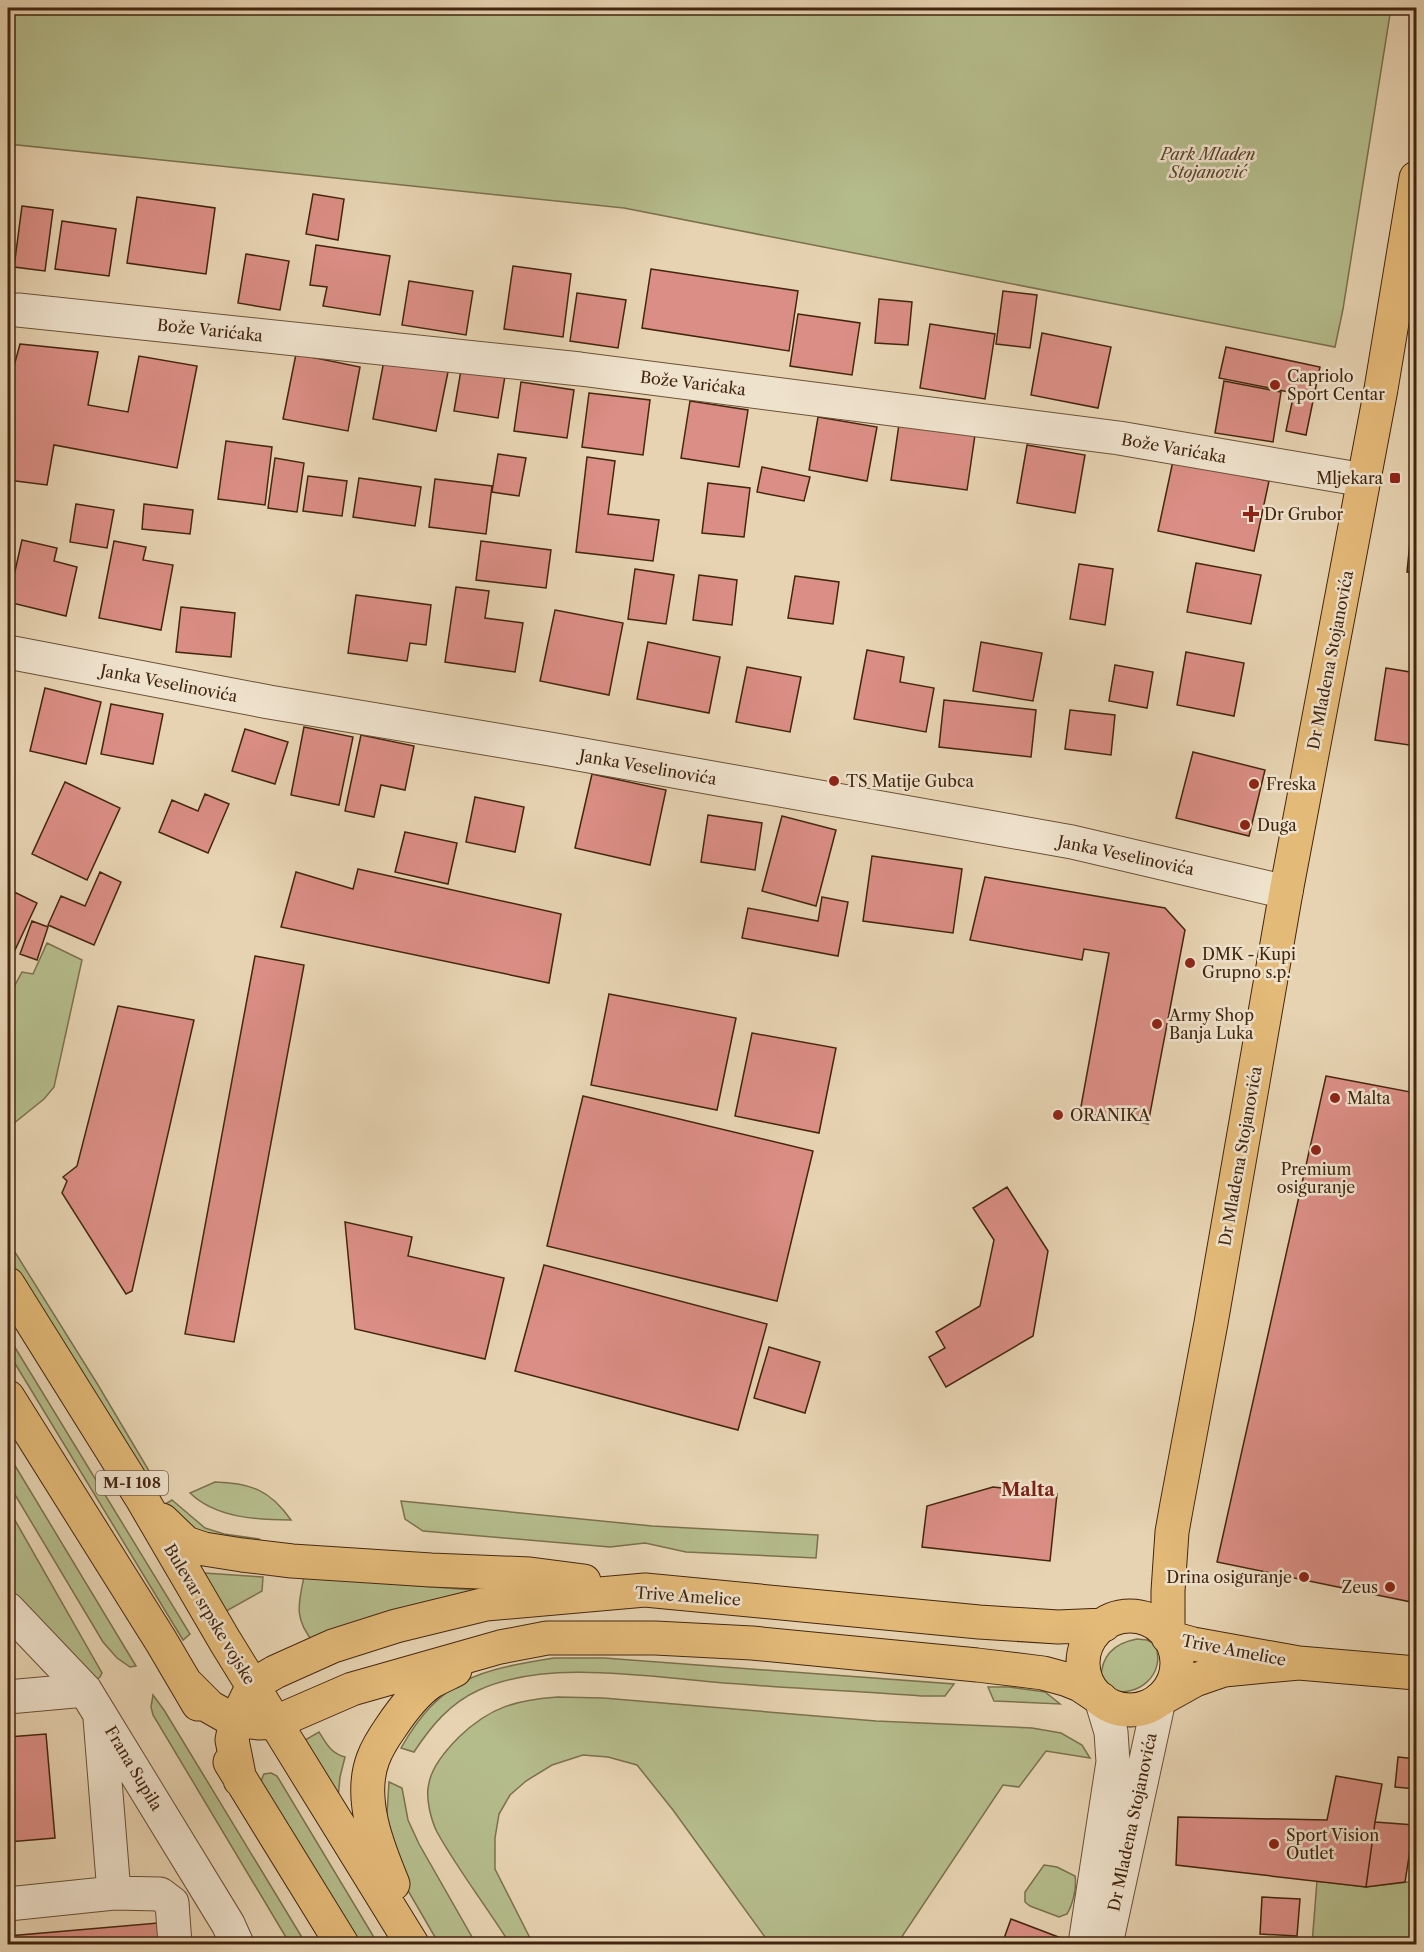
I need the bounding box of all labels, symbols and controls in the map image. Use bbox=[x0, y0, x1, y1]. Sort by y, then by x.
park label: Park Mladen Stojanović bbox=[1159, 144, 1255, 182]
street label: Bože Varićaka bbox=[156, 314, 264, 346]
place label: Capriolo Sport Centar bbox=[1287, 366, 1385, 404]
street label: Bože Varićaka bbox=[639, 367, 748, 399]
marker: Capriolo Sport Centar bbox=[1268, 378, 1282, 392]
street label: Bože Varićaka bbox=[1120, 429, 1229, 467]
place label: Mljekara bbox=[1316, 468, 1384, 488]
marker: Mljekara bbox=[1388, 471, 1402, 485]
place label: Dr Grubor bbox=[1264, 504, 1344, 524]
marker: Dr Grubor bbox=[1242, 505, 1260, 523]
street label: Dr Mladena Stojanovića bbox=[1303, 568, 1357, 751]
street label: Janka Veselinovića bbox=[96, 659, 240, 706]
street label: Janka Veselinovića bbox=[575, 745, 719, 789]
place label: TS Matije Gubca bbox=[846, 771, 974, 791]
marker: TS Matije Gubca bbox=[827, 774, 841, 788]
place label: Freska bbox=[1266, 774, 1317, 794]
marker: Freska bbox=[1247, 777, 1261, 791]
place label: Duga bbox=[1257, 815, 1297, 835]
marker: Duga bbox=[1238, 818, 1252, 832]
street label: Janka Veselinovića bbox=[1053, 830, 1197, 879]
place label: DMK - Kupi Grupno s.p. bbox=[1202, 944, 1296, 982]
marker: DMK - Kupi Grupno s.p. bbox=[1183, 956, 1197, 970]
place label: Army Shop Banja Luka bbox=[1168, 1005, 1254, 1043]
marker: Army Shop Banja Luka bbox=[1150, 1017, 1164, 1031]
street label: Dr Mladena Stojanovića bbox=[1214, 1064, 1266, 1247]
place label: Malta bbox=[1347, 1088, 1391, 1108]
marker: Malta bbox=[1328, 1091, 1342, 1105]
place label: ORANIKA bbox=[1070, 1105, 1151, 1125]
marker: ORANIKA bbox=[1051, 1108, 1065, 1122]
marker: Premium osiguranje bbox=[1309, 1143, 1323, 1157]
place label: Premium osiguranje bbox=[1277, 1159, 1355, 1197]
road number: M-I 108 bbox=[96, 1471, 168, 1495]
district label: Malta bbox=[1001, 1479, 1055, 1501]
street label: Bulevar srpske vojske bbox=[160, 1540, 260, 1688]
place label: Drina osiguranje bbox=[1166, 1567, 1292, 1587]
marker: Drina osiguranje bbox=[1297, 1570, 1311, 1584]
place label: Zeus bbox=[1341, 1577, 1378, 1597]
marker: Zeus bbox=[1383, 1580, 1397, 1594]
street label: Trive Amelice bbox=[634, 1582, 742, 1610]
street label: Trive Amelice bbox=[1180, 1630, 1288, 1670]
street label: Frana Supila bbox=[101, 1722, 167, 1814]
street label: Dr Mladena Stojanovića bbox=[1103, 1730, 1161, 1913]
place label: Sport Vision Outlet bbox=[1286, 1825, 1379, 1863]
marker: Sport Vision Outlet bbox=[1267, 1837, 1281, 1851]

